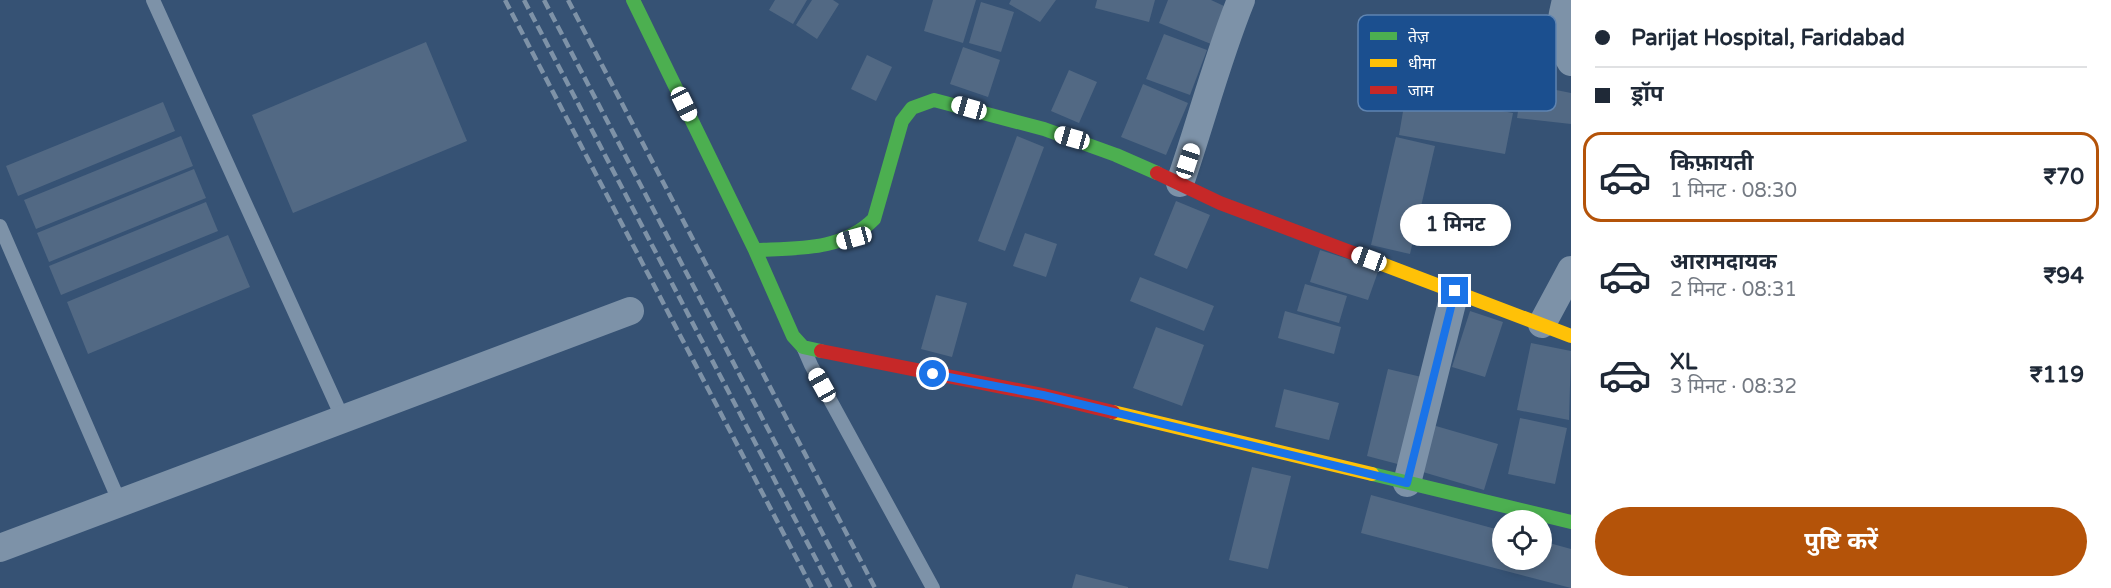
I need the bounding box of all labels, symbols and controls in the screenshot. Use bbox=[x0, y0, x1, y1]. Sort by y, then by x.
legend bbox=[1358, 15, 1556, 111]
text: Parijat Hospital, Faridabad bbox=[1631, 25, 1905, 51]
text: तेज़ bbox=[1408, 27, 1430, 47]
text: धीमा bbox=[1408, 54, 1437, 74]
text: जाम bbox=[1408, 81, 1434, 101]
text: ड्रॉप bbox=[1631, 81, 1664, 107]
car bbox=[668, 84, 700, 124]
car bbox=[949, 94, 989, 122]
car bbox=[1052, 124, 1092, 152]
car bbox=[1174, 141, 1202, 181]
icon: car bbox=[1598, 150, 1652, 204]
text: किफ़ायती bbox=[1670, 150, 1754, 176]
text: ₹70 bbox=[2043, 164, 2084, 190]
text: 1 मिनट · 08:30 bbox=[1670, 179, 1797, 203]
callout: 1 मिनट bbox=[1400, 204, 1510, 246]
text: 1 मिनट bbox=[1426, 213, 1485, 237]
car bbox=[834, 225, 874, 251]
car bbox=[1349, 244, 1389, 274]
icon: car bbox=[1598, 249, 1652, 303]
text: आरामदायक bbox=[1670, 249, 1777, 275]
text: ₹94 bbox=[2043, 263, 2084, 289]
route end bbox=[1441, 277, 1468, 304]
text: 2 मिनट · 08:31 bbox=[1670, 278, 1797, 302]
icon: car bbox=[1598, 348, 1652, 402]
text: XL bbox=[1670, 349, 1697, 375]
route start bbox=[919, 360, 946, 387]
text: ₹119 bbox=[2030, 362, 2084, 388]
car bbox=[805, 365, 839, 405]
text: 3 मिनट · 08:32 bbox=[1670, 375, 1797, 399]
button: पुष्टि करें bbox=[1595, 507, 2087, 576]
map controls bbox=[1492, 510, 1552, 570]
button: locate bbox=[1492, 510, 1552, 570]

